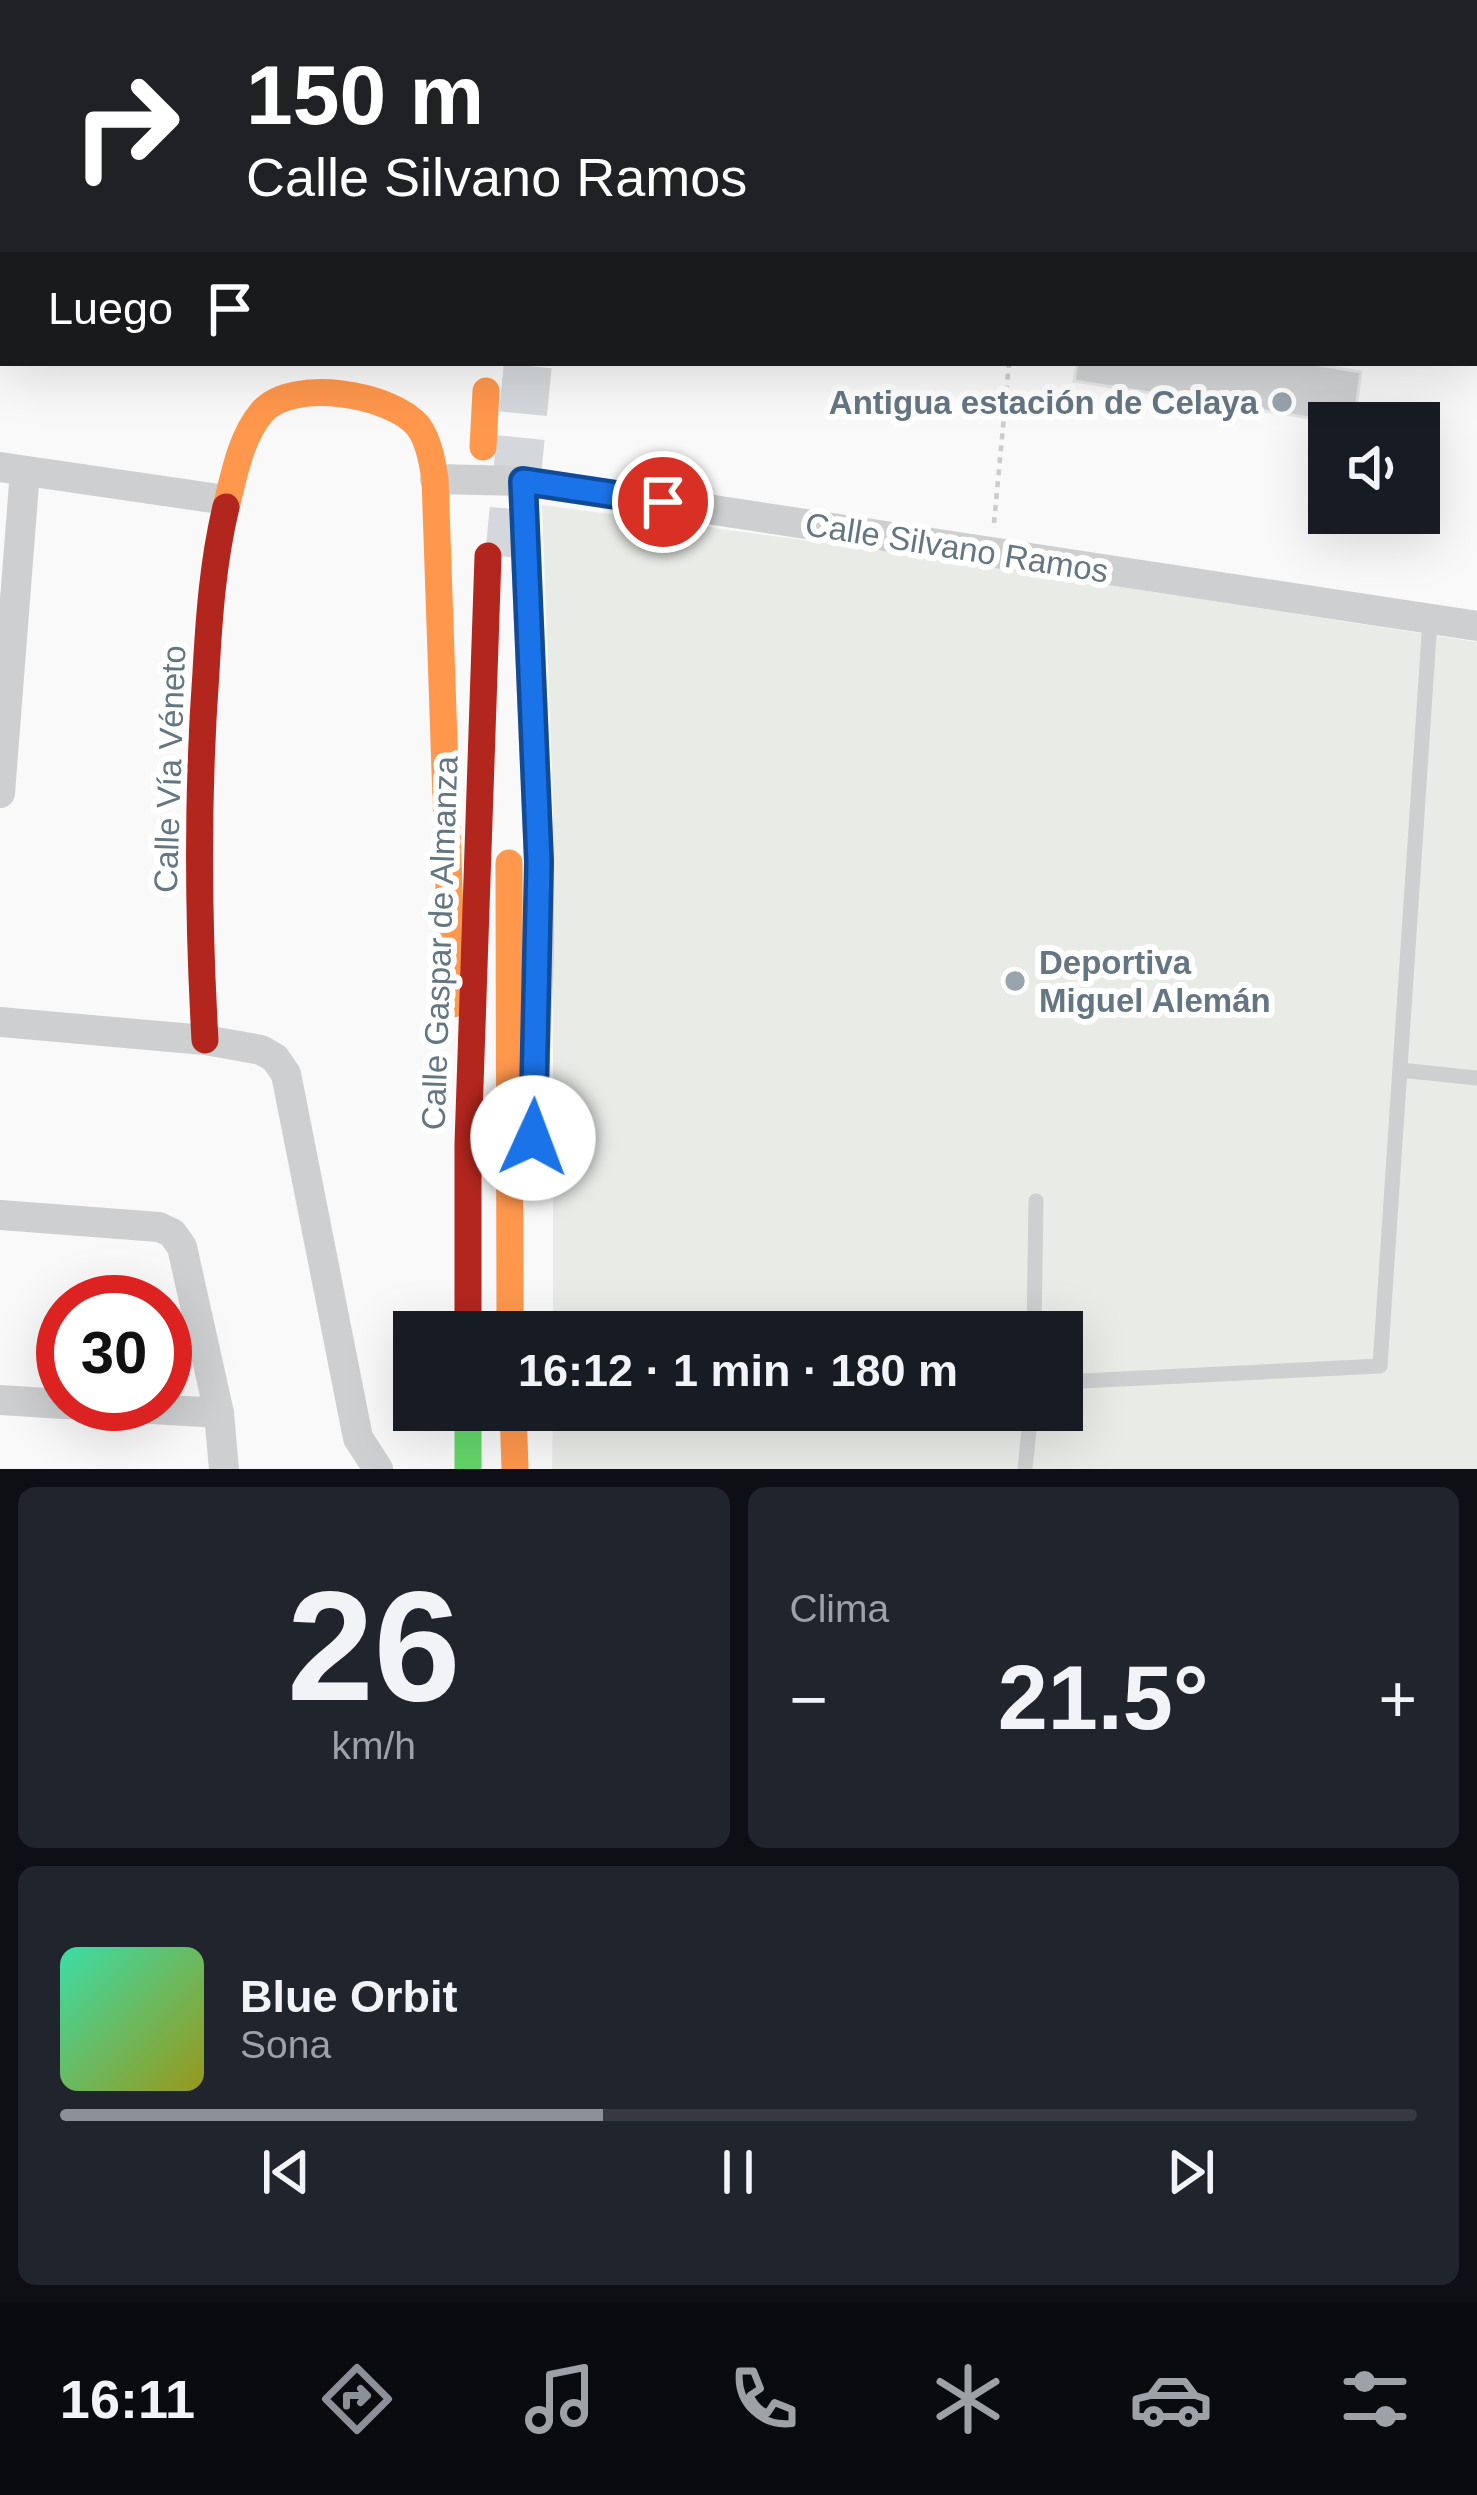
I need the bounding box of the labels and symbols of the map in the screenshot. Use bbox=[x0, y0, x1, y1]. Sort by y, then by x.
place label: Antigua estación de Celaya bbox=[829, 384, 1259, 421]
marker: Antigua estación de Celaya bbox=[1269, 389, 1295, 415]
pin bbox=[612, 451, 714, 553]
street label: Calle Silvano Ramos bbox=[803, 505, 1111, 590]
street label: Calle Vía Véneto bbox=[147, 645, 192, 893]
street label: Calle Gaspar de Almanza bbox=[414, 755, 465, 1131]
place label: Deportiva Miguel Alemán bbox=[1039, 944, 1271, 1019]
marker: Deportiva Miguel Alemán bbox=[1002, 968, 1028, 994]
position arrow bbox=[470, 1075, 596, 1201]
speed limit sign: 30 bbox=[36, 1275, 192, 1431]

